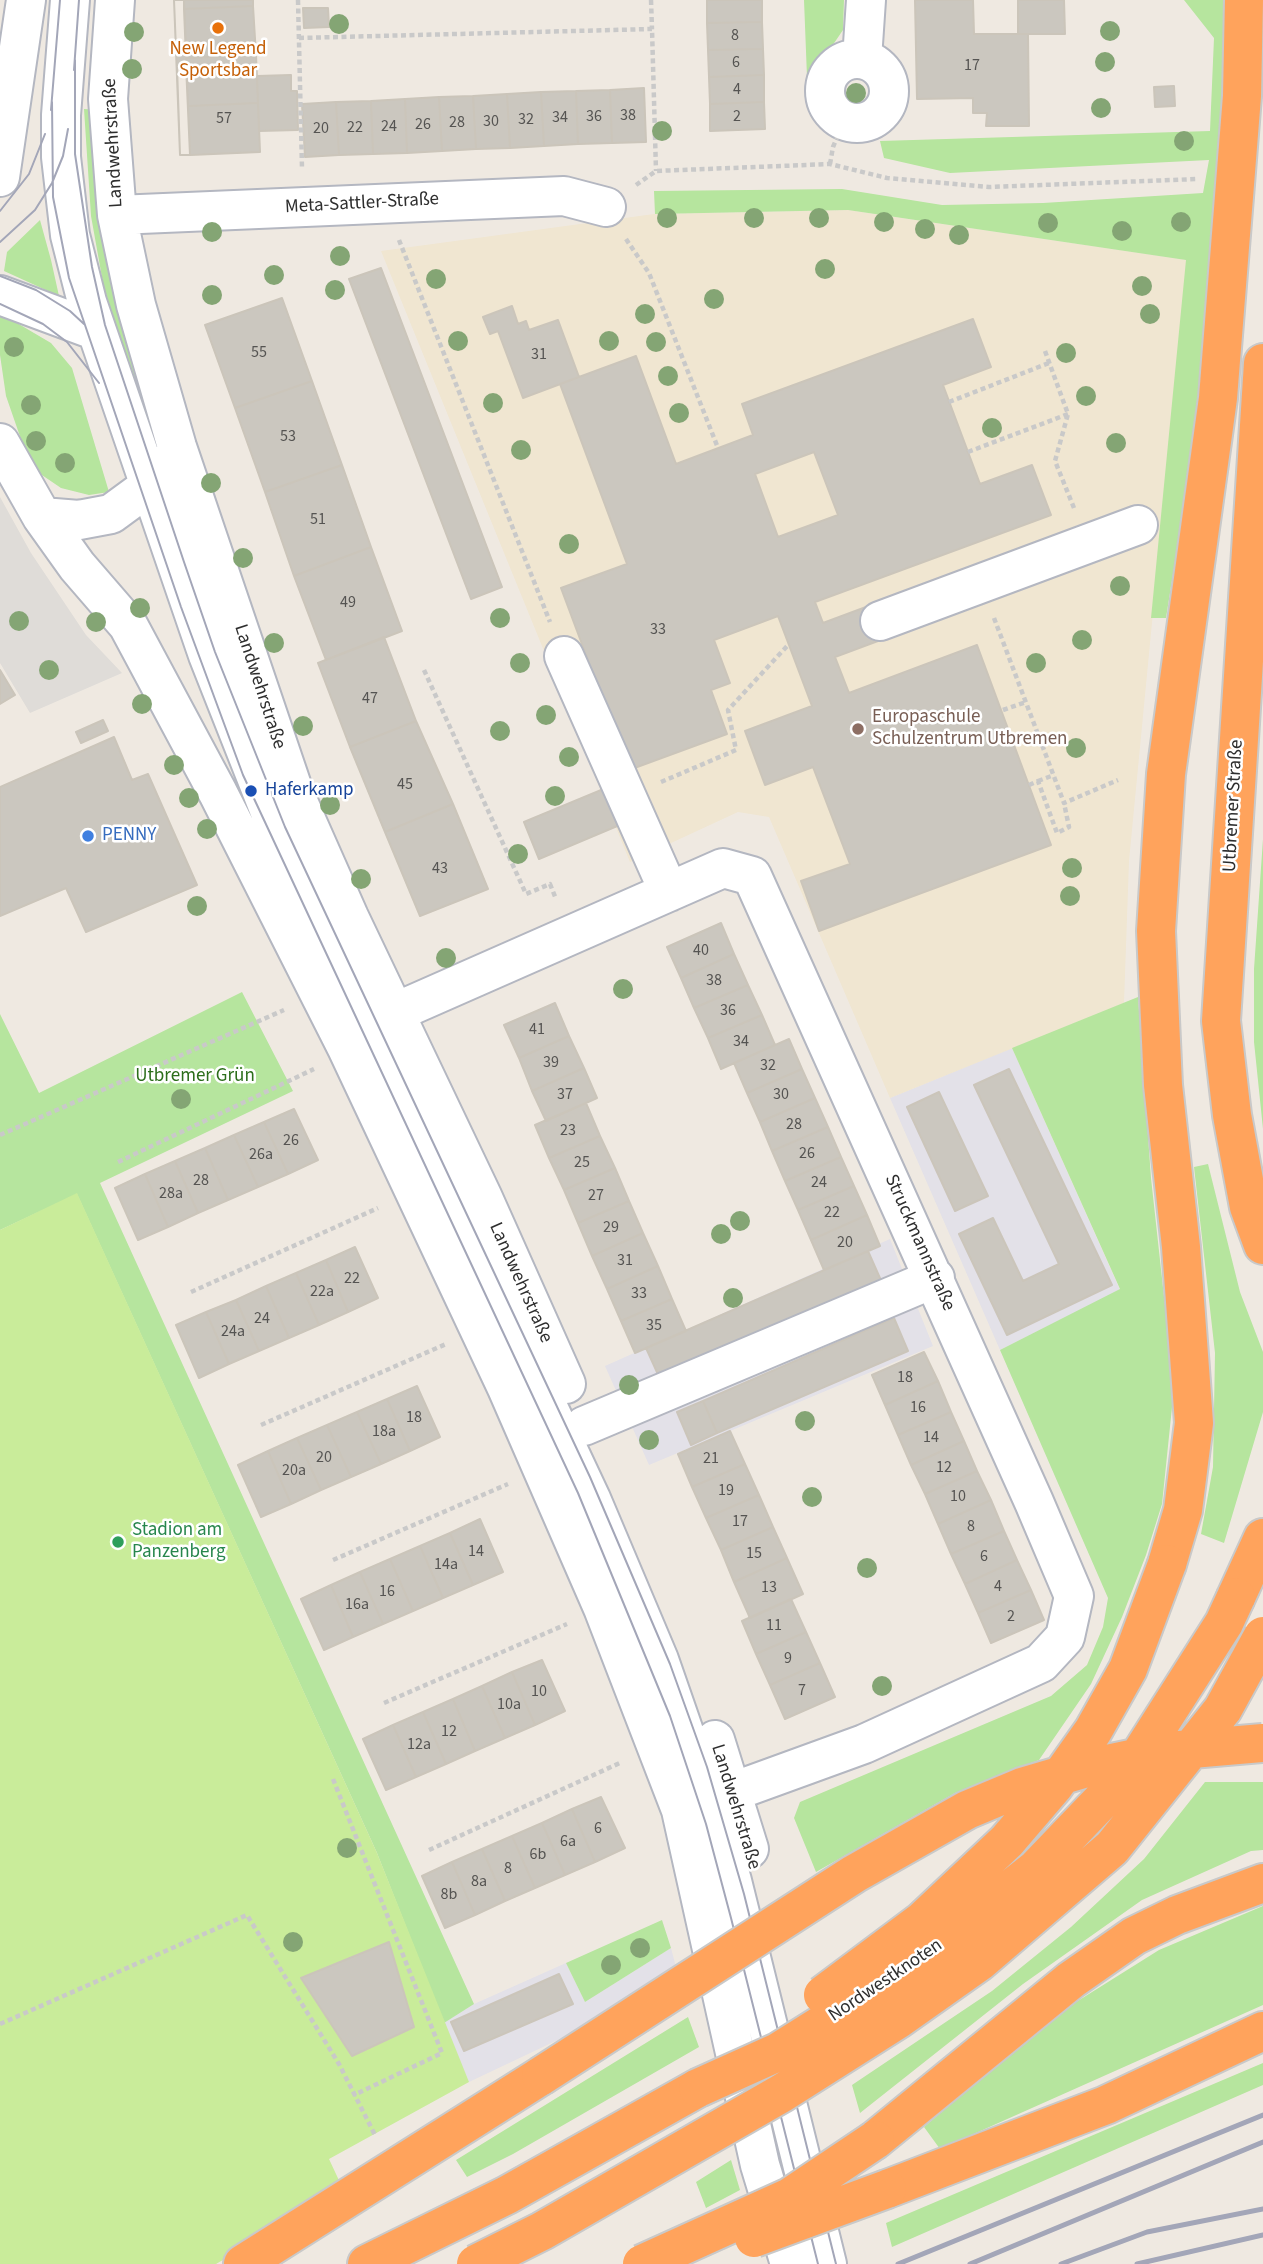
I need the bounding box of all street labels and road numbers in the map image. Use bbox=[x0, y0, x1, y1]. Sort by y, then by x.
street label: Landwehrstraße bbox=[99, 78, 129, 208]
street label: Meta-Sattler-Straße bbox=[284, 189, 440, 219]
street label: Landwehrstraße bbox=[228, 622, 290, 752]
street label: Utbremer Straße bbox=[1219, 739, 1249, 873]
street label: Struckmannstraße bbox=[879, 1171, 959, 1315]
street label: Landwehrstraße bbox=[483, 1219, 557, 1347]
street label: Landwehrstraße bbox=[705, 1742, 765, 1872]
street label: Nordwestknoten bbox=[825, 1935, 947, 2027]

